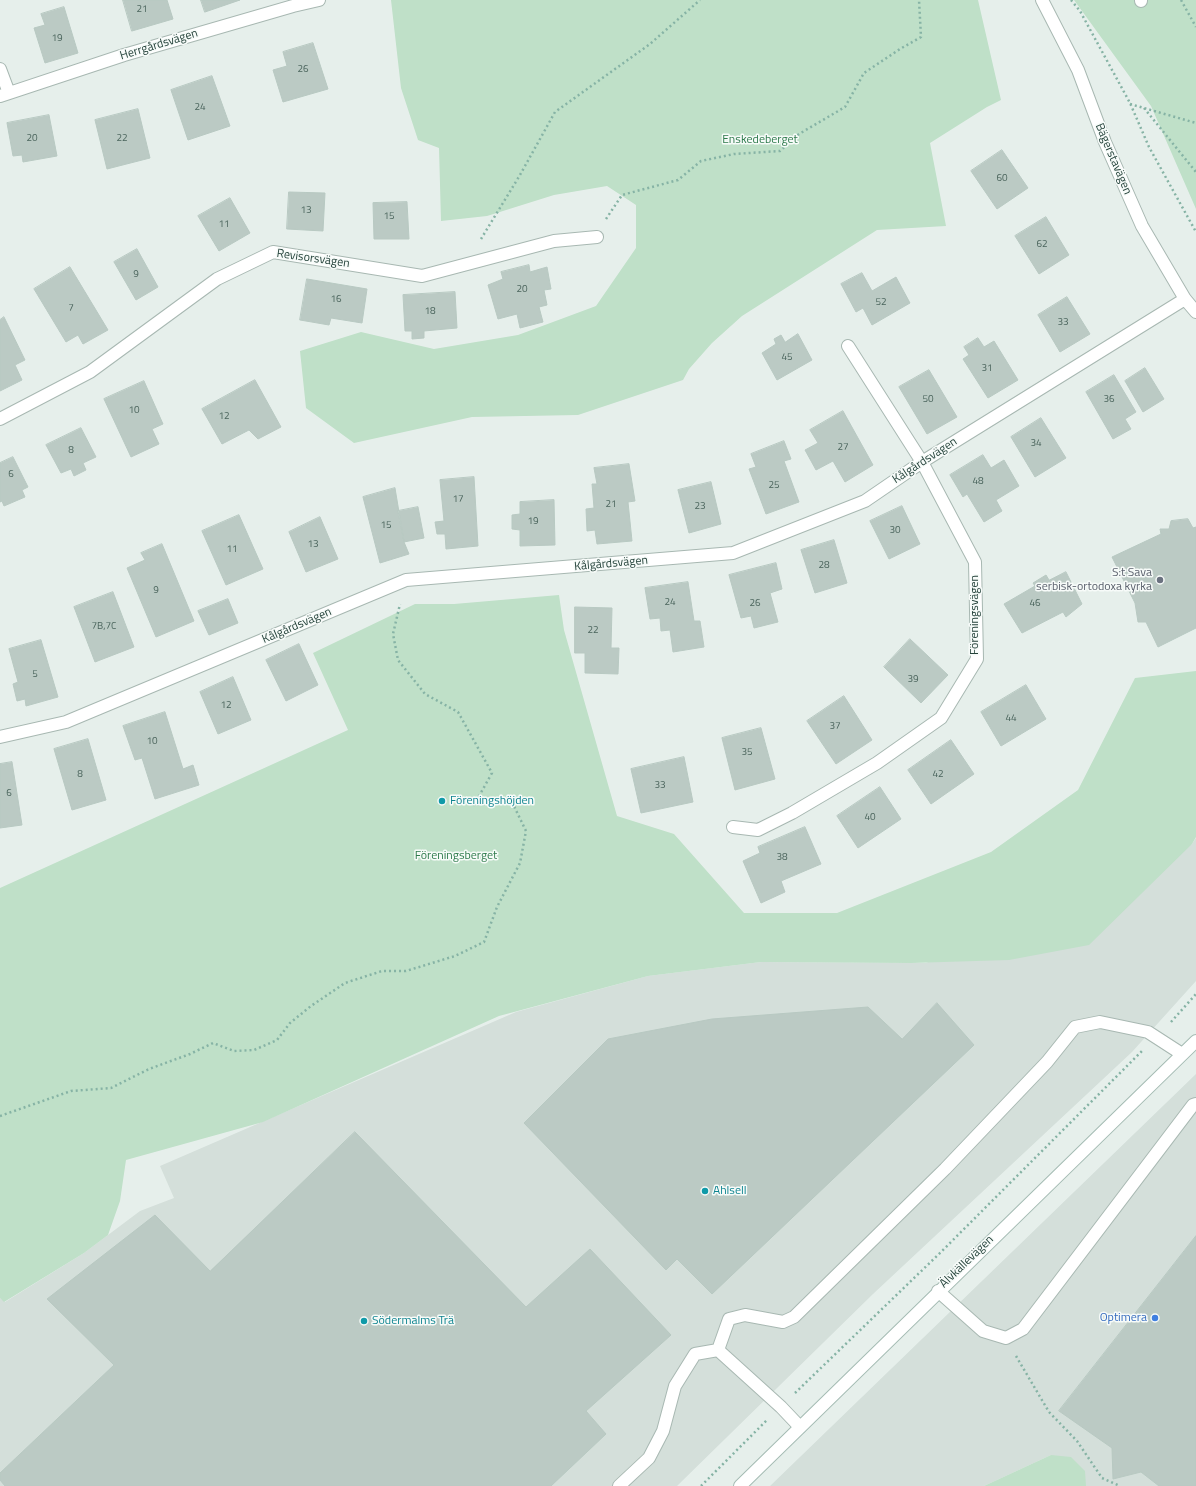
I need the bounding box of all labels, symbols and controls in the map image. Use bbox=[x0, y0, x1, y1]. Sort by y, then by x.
house number: 21 bbox=[136, 4, 148, 16]
street label: Herrgårdsvägen bbox=[118, 26, 200, 64]
house number: 19 bbox=[51, 33, 63, 45]
house number: 26 bbox=[297, 64, 309, 76]
house number: 24 bbox=[194, 102, 206, 114]
street label: Bägerstavägen bbox=[1092, 121, 1134, 197]
house number: 20 bbox=[26, 133, 38, 145]
house number: 22 bbox=[116, 133, 128, 145]
park label: Enskedeberget bbox=[722, 133, 798, 147]
house number: 60 bbox=[996, 173, 1008, 185]
house number: 13 bbox=[300, 205, 312, 217]
house number: 15 bbox=[383, 211, 395, 223]
house number: 11 bbox=[218, 219, 230, 231]
house number: 62 bbox=[1036, 239, 1048, 251]
street label: Revisorsvägen bbox=[276, 247, 350, 271]
house number: 9 bbox=[133, 269, 139, 281]
house number: 20 bbox=[516, 284, 528, 296]
house number: 16 bbox=[330, 294, 342, 306]
house number: 52 bbox=[875, 297, 887, 309]
house number: 7 bbox=[68, 303, 74, 315]
house number: 18 bbox=[424, 306, 436, 318]
house number: 33 bbox=[1057, 317, 1069, 329]
house number: 45 bbox=[781, 352, 793, 364]
house number: 31 bbox=[981, 363, 993, 375]
house number: 50 bbox=[922, 394, 934, 406]
house number: 36 bbox=[1103, 394, 1115, 406]
house number: 10 bbox=[128, 405, 140, 417]
house number: 12 bbox=[218, 411, 230, 423]
street label: Kålgårdsvägen bbox=[890, 435, 960, 487]
house number: 34 bbox=[1030, 438, 1042, 450]
house number: 27 bbox=[837, 442, 849, 454]
house number: 8 bbox=[68, 445, 74, 457]
house number: 6 bbox=[8, 469, 14, 481]
house number: 48 bbox=[972, 476, 984, 488]
house number: 25 bbox=[768, 480, 780, 492]
house number: 17 bbox=[452, 494, 464, 506]
house number: 21 bbox=[605, 499, 617, 511]
house number: 23 bbox=[694, 501, 706, 513]
house number: 19 bbox=[527, 516, 539, 528]
house number: 15 bbox=[380, 520, 392, 532]
house number: 30 bbox=[889, 525, 901, 537]
house number: 13 bbox=[307, 539, 319, 551]
house number: 11 bbox=[226, 544, 238, 556]
street label: Kålgårdsvägen bbox=[574, 554, 648, 574]
house number: 28 bbox=[818, 560, 830, 572]
place label: S:t Sava serbisk-ortodoxa kyrka bbox=[1036, 566, 1152, 594]
street label: Föreningsvägen bbox=[968, 575, 982, 655]
marker: S:t Sava serbisk-ortodoxa kyrka bbox=[1155, 575, 1165, 585]
house number: 9 bbox=[153, 585, 159, 597]
house number: 24 bbox=[664, 597, 676, 609]
house number: 26 bbox=[749, 598, 761, 610]
house number: 46 bbox=[1029, 598, 1041, 610]
street label: Kålgårdsvägen bbox=[260, 605, 334, 647]
house number: 7B,7C bbox=[91, 621, 117, 633]
house number: 22 bbox=[587, 625, 599, 637]
house number: 5 bbox=[32, 669, 38, 681]
house number: 39 bbox=[907, 674, 919, 686]
house number: 12 bbox=[220, 700, 232, 712]
house number: 44 bbox=[1005, 713, 1017, 725]
house number: 37 bbox=[829, 721, 841, 733]
house number: 10 bbox=[146, 736, 158, 748]
house number: 35 bbox=[741, 747, 753, 759]
house number: 8 bbox=[77, 769, 83, 781]
house number: 42 bbox=[932, 769, 944, 781]
house number: 33 bbox=[654, 780, 666, 792]
house number: 6 bbox=[6, 788, 12, 800]
place label: Föreningshöjden bbox=[450, 794, 534, 808]
marker: Föreningshöjden bbox=[437, 796, 447, 806]
house number: 40 bbox=[864, 812, 876, 824]
park label: Föreningsberget bbox=[415, 849, 497, 863]
house number: 38 bbox=[776, 852, 788, 864]
place label: Ahlsell bbox=[713, 1184, 747, 1198]
marker: Ahlsell bbox=[700, 1186, 710, 1196]
street label: Älvkällevägen bbox=[937, 1233, 997, 1291]
place label: Optimera bbox=[1100, 1311, 1147, 1325]
marker: Optimera bbox=[1150, 1313, 1160, 1323]
place label: Södermalms Trä bbox=[372, 1314, 454, 1328]
marker: Södermalms Trä bbox=[359, 1316, 369, 1326]

